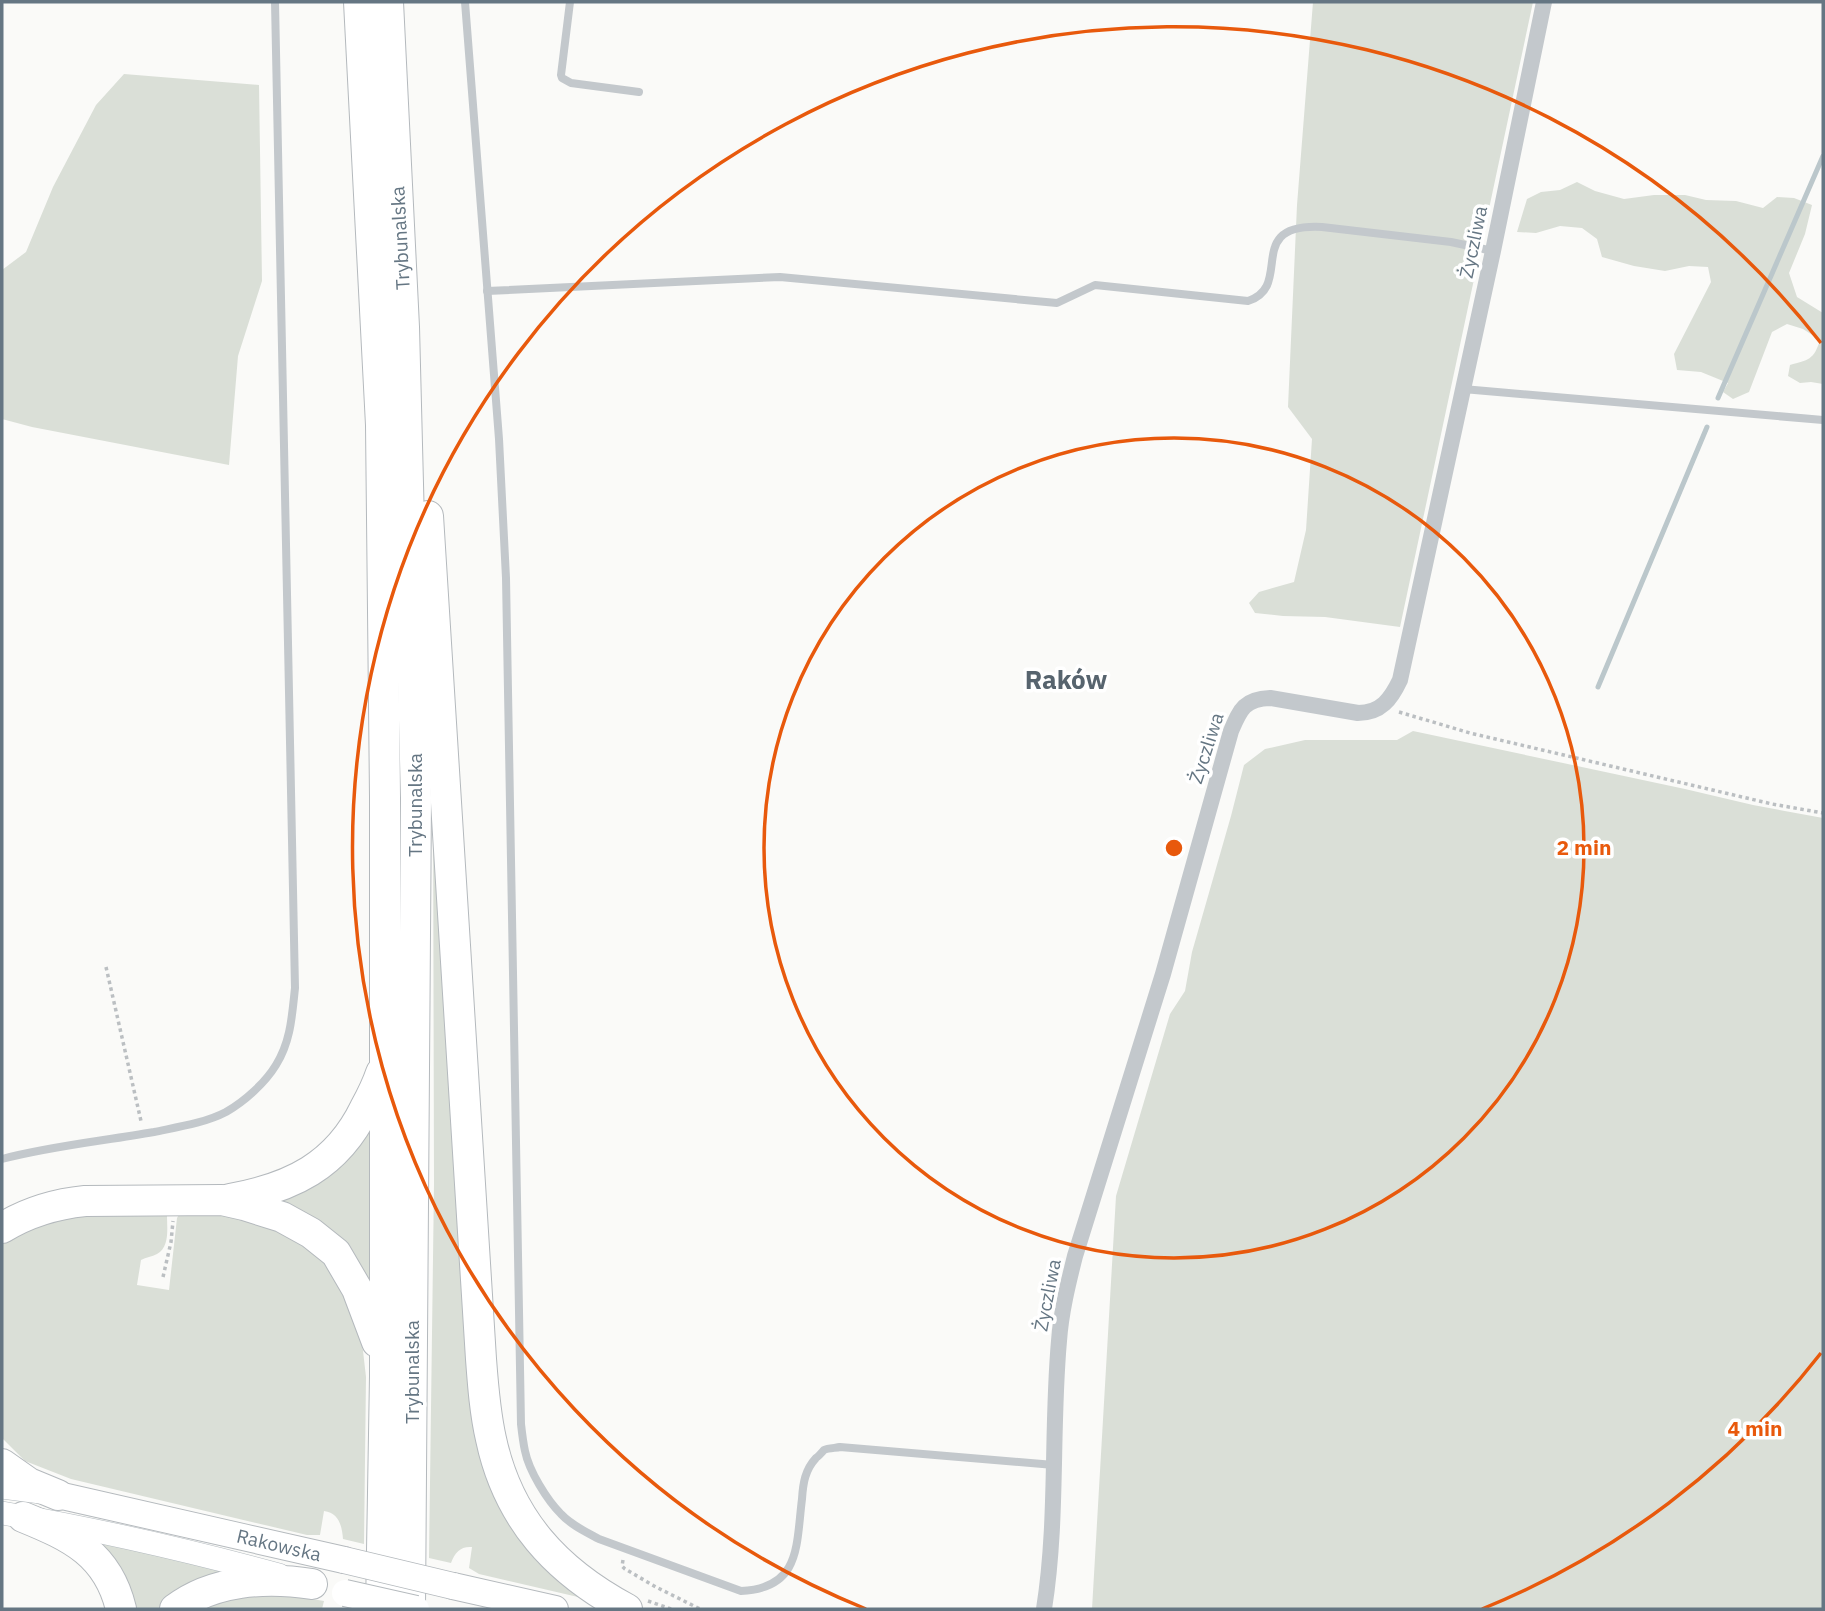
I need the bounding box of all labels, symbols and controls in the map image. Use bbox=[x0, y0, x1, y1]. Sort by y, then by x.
street label: Trybunalska bbox=[385, 185, 415, 291]
street label: Życzliwa bbox=[1454, 204, 1492, 280]
district label: Raków bbox=[1025, 662, 1107, 696]
street label: Życzliwa bbox=[1183, 709, 1229, 787]
street label: Trybunalska bbox=[403, 753, 427, 857]
text: 2 min bbox=[1557, 833, 1611, 861]
centre of rings bbox=[1162, 836, 1186, 860]
street label: Życzliwa bbox=[1028, 1257, 1066, 1333]
street label: Trybunalska bbox=[400, 1320, 424, 1424]
text: 4 min bbox=[1728, 1414, 1782, 1442]
street label: Rakowska bbox=[234, 1524, 324, 1566]

